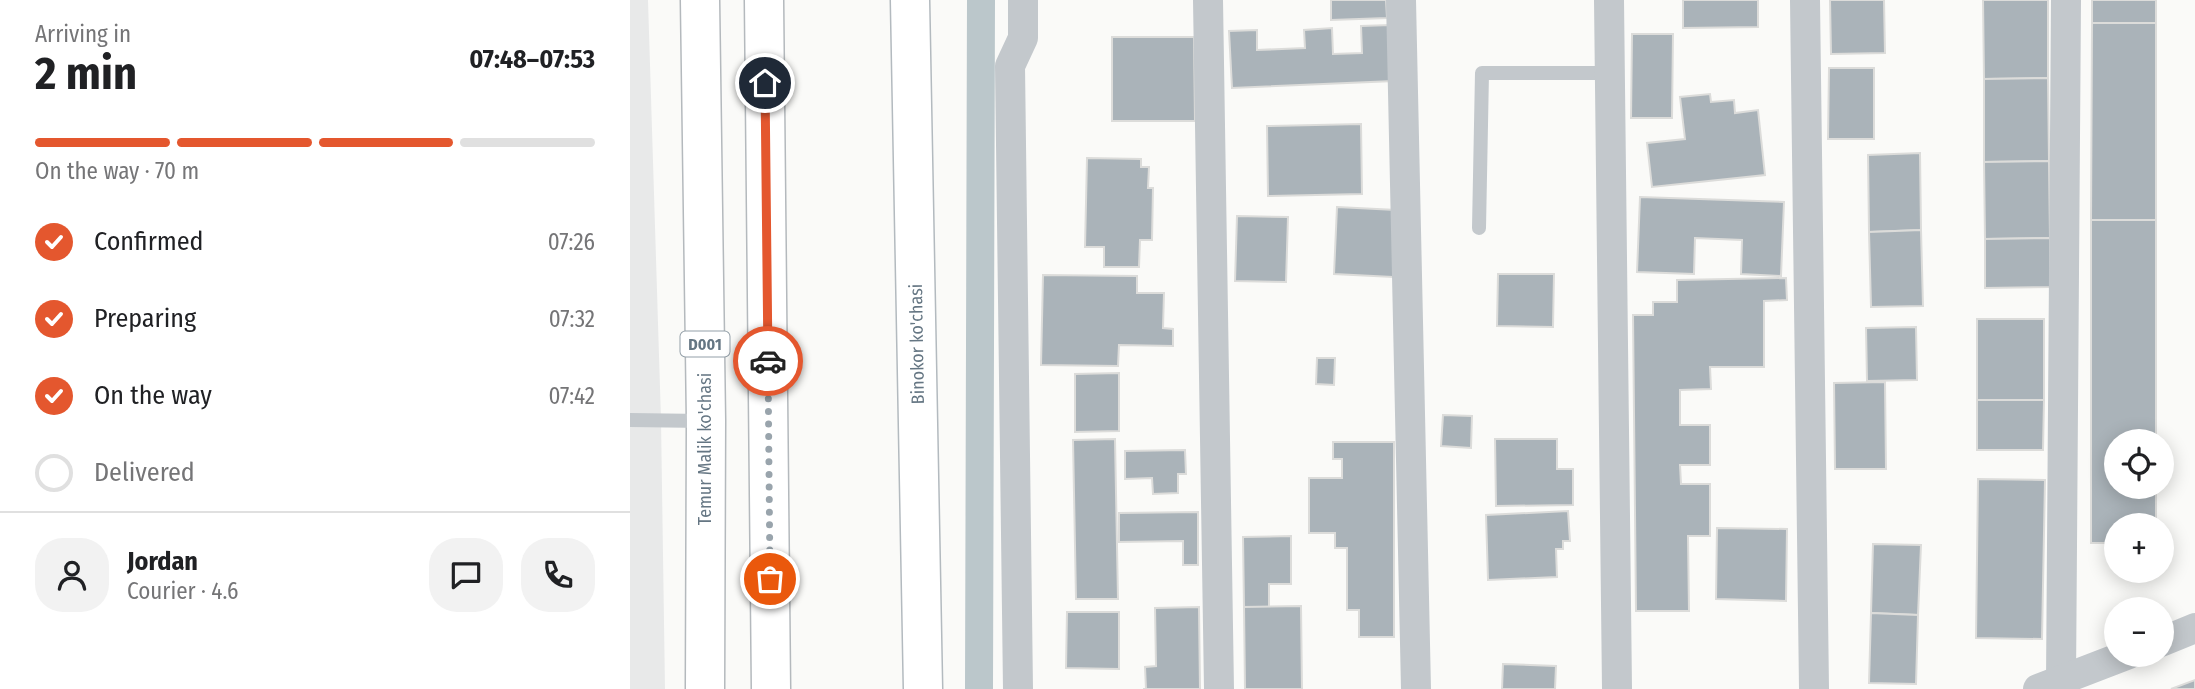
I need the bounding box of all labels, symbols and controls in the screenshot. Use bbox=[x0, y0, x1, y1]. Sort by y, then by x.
text: Arriving in bbox=[35, 20, 131, 48]
text: 07:48–07:53 bbox=[469, 44, 595, 75]
text: 2 min bbox=[35, 46, 137, 101]
pin bbox=[735, 53, 795, 113]
icon: home bbox=[746, 64, 784, 102]
text: On the way · 70 m bbox=[35, 157, 199, 185]
icon: check bbox=[35, 223, 73, 261]
text: Confirmed bbox=[94, 226, 204, 257]
text: 07:26 bbox=[548, 228, 595, 256]
street label: Binokor ko'chasi bbox=[905, 284, 929, 404]
icon: check bbox=[35, 300, 73, 338]
text: Preparing bbox=[94, 303, 196, 334]
text: 07:32 bbox=[549, 305, 595, 333]
courier bbox=[733, 326, 803, 396]
road number: D001 bbox=[680, 332, 730, 356]
icon: car bbox=[749, 342, 787, 380]
street label: Temur Malik ko'chasi bbox=[694, 373, 716, 525]
icon: check bbox=[35, 377, 73, 415]
text: On the way bbox=[94, 380, 212, 411]
text: 07:42 bbox=[548, 382, 595, 410]
map controls bbox=[2104, 429, 2174, 667]
button: locate bbox=[2104, 429, 2174, 499]
text: Delivered bbox=[94, 457, 195, 488]
button: + bbox=[2104, 513, 2174, 583]
button: person bbox=[35, 538, 109, 612]
button: chat bbox=[429, 538, 503, 612]
button: phone bbox=[521, 538, 595, 612]
text: Jordan bbox=[127, 546, 198, 577]
pin bbox=[740, 549, 800, 609]
icon: bag bbox=[751, 560, 789, 598]
text: Courier · 4.6 bbox=[127, 577, 238, 605]
button: − bbox=[2104, 597, 2174, 667]

